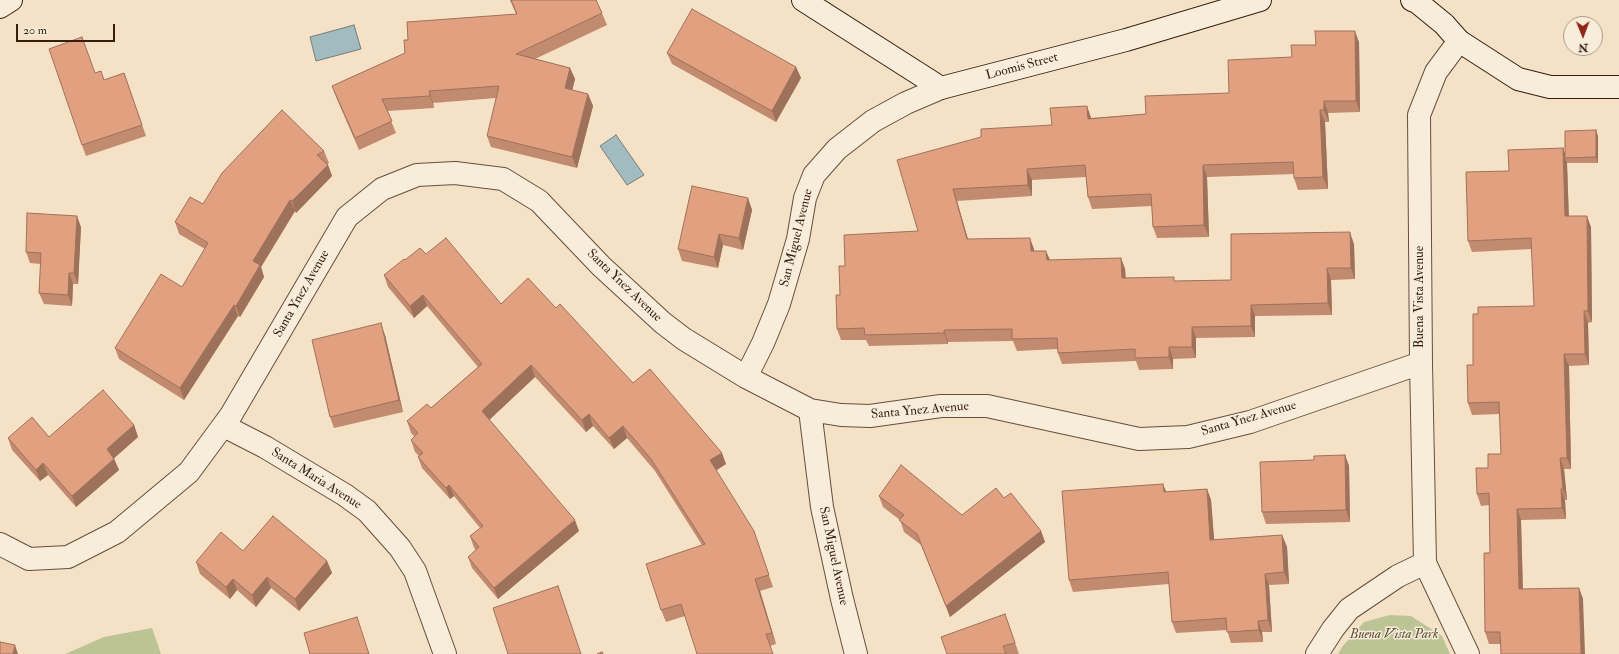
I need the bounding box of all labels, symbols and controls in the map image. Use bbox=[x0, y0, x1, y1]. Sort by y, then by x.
scale bar bbox=[18, 16, 117, 42]
north arrow bbox=[1563, 16, 1603, 56]
text: 20 m bbox=[23, 23, 47, 38]
text: N bbox=[1578, 41, 1588, 54]
street label: Loomis Street bbox=[984, 50, 1060, 84]
street label: San Miguel Avenue bbox=[777, 187, 817, 289]
street label: Santa Ynez Avenue bbox=[583, 246, 665, 326]
street label: Buena Vista Avenue bbox=[1412, 246, 1428, 348]
street label: Santa Ynez Avenue bbox=[271, 248, 333, 340]
street label: Santa Ynez Avenue bbox=[1200, 398, 1298, 440]
street label: Santa Ynez Avenue bbox=[870, 399, 970, 423]
street label: Santa Maria Avenue bbox=[268, 445, 364, 513]
street label: San Miguel Avenue bbox=[815, 505, 851, 607]
park label: Buena Vista Park bbox=[1350, 627, 1438, 643]

